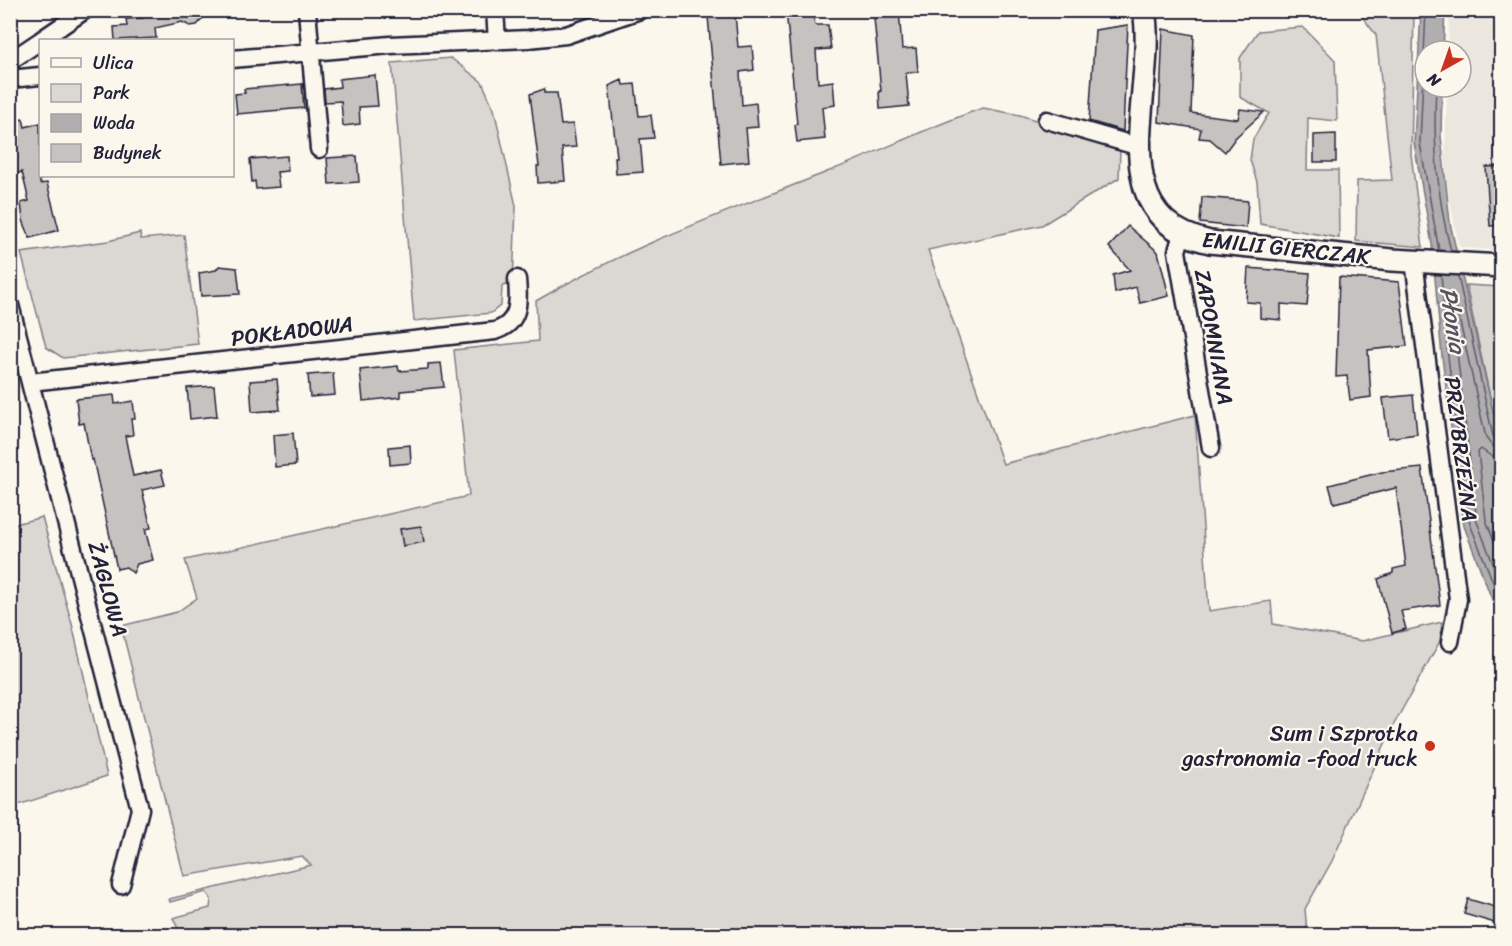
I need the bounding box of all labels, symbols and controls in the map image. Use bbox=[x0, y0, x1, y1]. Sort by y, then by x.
legend bbox=[39, 39, 234, 177]
north arrow bbox=[1413, 39, 1473, 99]
text: Ulica bbox=[93, 47, 134, 79]
text: N bbox=[1419, 65, 1448, 95]
text: Park bbox=[93, 77, 130, 109]
text: Woda bbox=[93, 107, 136, 139]
text: Budynek bbox=[93, 137, 162, 169]
street label: EMILII GIERCZAK bbox=[1200, 220, 1373, 276]
street label: ZAPOMNIANA bbox=[1183, 266, 1245, 408]
water label: Płonia bbox=[1427, 284, 1479, 358]
street label: POKŁADOWA bbox=[229, 304, 355, 358]
street label: PRZYBRZEŻNA bbox=[1433, 374, 1489, 524]
street label: ŻAGLOWA bbox=[77, 537, 139, 641]
place label: Sum i Szprotka gastronomia -food truck bbox=[1181, 714, 1418, 778]
marker: Sum i Szprotka gastronomia -food truck bbox=[1423, 739, 1437, 753]

